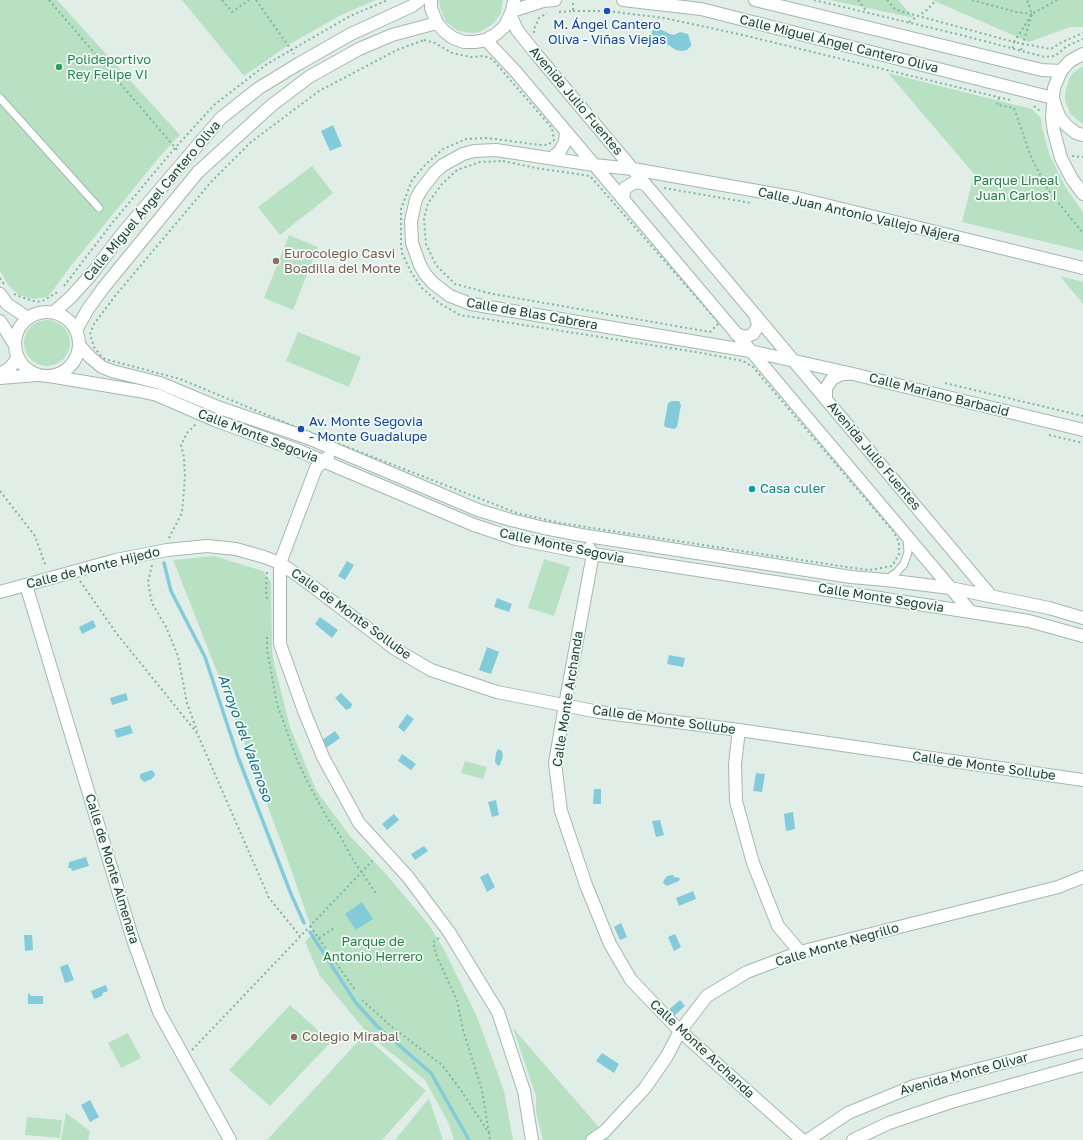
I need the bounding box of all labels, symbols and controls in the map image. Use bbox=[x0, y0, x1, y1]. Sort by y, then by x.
marker: M. Ángel Cantero Oliva - Viñas Viejas bbox=[602, 6, 612, 16]
street label: Calle Miguel Ángel Cantero Oliva bbox=[738, 12, 940, 76]
place label: M. Ángel Cantero Oliva - Viñas Viejas bbox=[548, 17, 666, 48]
street label: Avenida Julio Fuentes bbox=[526, 44, 626, 158]
place label: Polideportivo Rey Felipe VI bbox=[67, 52, 151, 83]
marker: Polideportivo Rey Felipe VI bbox=[54, 62, 64, 72]
street label: Calle Miguel Ángel Cantero Oliva bbox=[80, 118, 224, 284]
park label: Parque Lineal Juan Carlos I bbox=[973, 173, 1059, 204]
street label: Calle Juan Antonio Vallejo Nájera bbox=[756, 184, 962, 246]
place label: Eurocolegio Casvi Boadilla del Monte bbox=[284, 246, 401, 277]
marker: Eurocolegio Casvi Boadilla del Monte bbox=[271, 256, 281, 266]
street label: Calle de Blas Cabrera bbox=[465, 295, 599, 333]
street label: Calle Mariano Barbacid bbox=[867, 370, 1011, 420]
street label: Avenida Julio Fuentes bbox=[824, 399, 924, 513]
street label: Calle Monte Segovia bbox=[196, 406, 320, 466]
place label: Av. Monte Segovia - Monte Guadalupe bbox=[309, 414, 427, 445]
marker: Av. Monte Segovia - Monte Guadalupe bbox=[296, 424, 306, 434]
place label: Casa culer bbox=[760, 481, 825, 497]
marker: Casa culer bbox=[747, 484, 757, 494]
street label: Calle Monte Segovia bbox=[498, 525, 626, 567]
street label: Calle de Monte Hijedo bbox=[25, 544, 161, 592]
street label: Calle de Monte Sollube bbox=[288, 565, 414, 663]
street label: Calle Monte Segovia bbox=[817, 580, 945, 616]
street label: Calle Monte Archanda bbox=[550, 630, 586, 768]
water label: Arroyo del Valenoso bbox=[214, 672, 276, 804]
street label: Calle de Monte Sollube bbox=[591, 702, 737, 738]
street label: Calle de Monte Sollube bbox=[911, 748, 1057, 784]
street label: Calle de Monte Almenara bbox=[82, 792, 142, 946]
street label: Calle Monte Negrillo bbox=[773, 920, 901, 970]
park label: Parque de Antonio Herrero bbox=[323, 934, 423, 965]
street label: Calle Monte Archanda bbox=[646, 996, 758, 1102]
place label: Colegio Mirabal bbox=[302, 1029, 399, 1045]
marker: Colegio Mirabal bbox=[289, 1032, 299, 1042]
street label: Avenida Monte Olivar bbox=[898, 1049, 1030, 1099]

